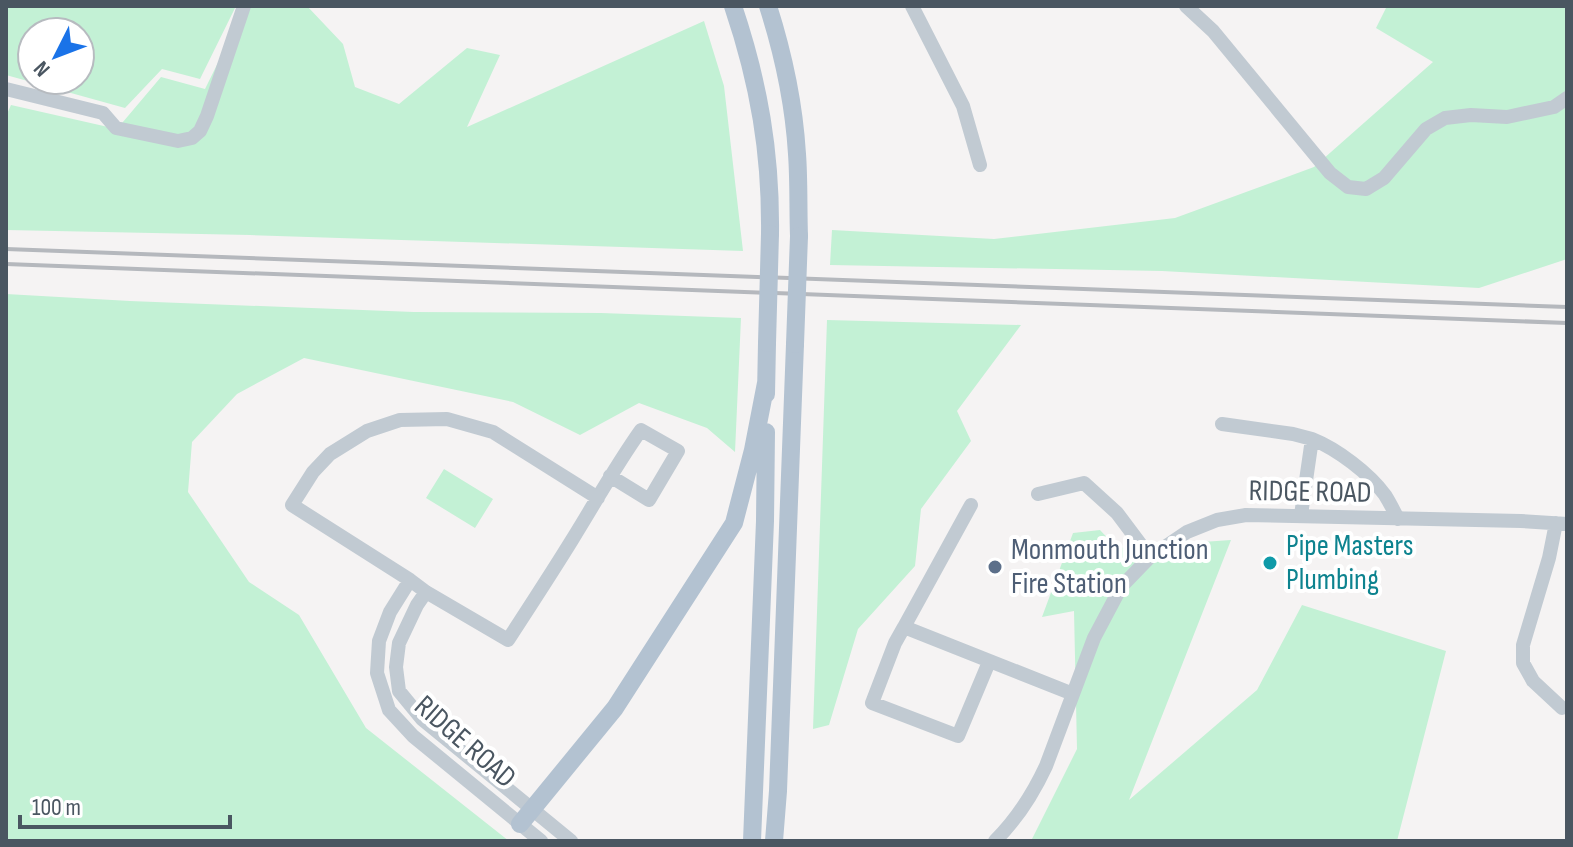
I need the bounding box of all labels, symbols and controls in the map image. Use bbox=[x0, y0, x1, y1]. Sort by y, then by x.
north arrow bbox=[16, 16, 96, 96]
text: N bbox=[28, 55, 56, 82]
street label: RIDGE ROAD bbox=[1248, 473, 1372, 511]
place label: Pipe Masters Plumbing bbox=[1286, 528, 1414, 598]
place label: Monmouth Junction Fire Station bbox=[1011, 532, 1209, 602]
marker: Pipe Masters Plumbing bbox=[1261, 554, 1279, 572]
marker: Monmouth Junction Fire Station bbox=[986, 558, 1004, 576]
street label: RIDGE ROAD bbox=[407, 688, 523, 796]
scale bar bbox=[20, 779, 230, 829]
text: 100 m bbox=[32, 793, 81, 822]

